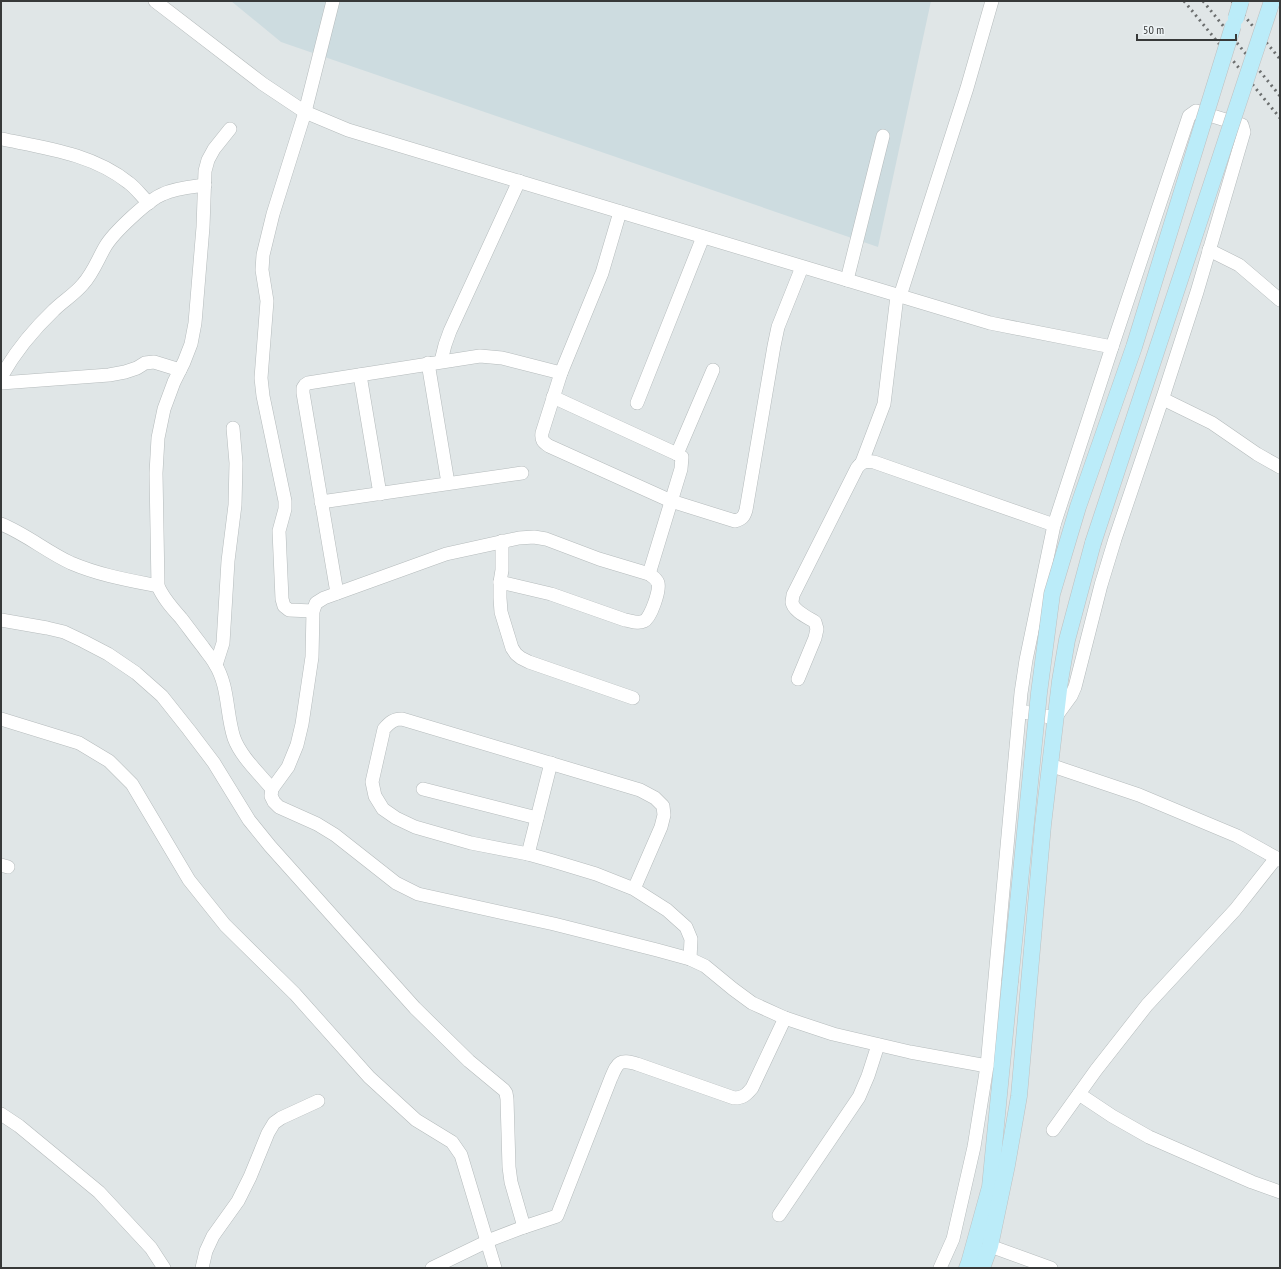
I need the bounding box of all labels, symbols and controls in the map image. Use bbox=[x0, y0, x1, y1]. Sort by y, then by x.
scale bar bbox=[1137, 16, 1236, 42]
text: 50 m bbox=[1143, 22, 1164, 37]

